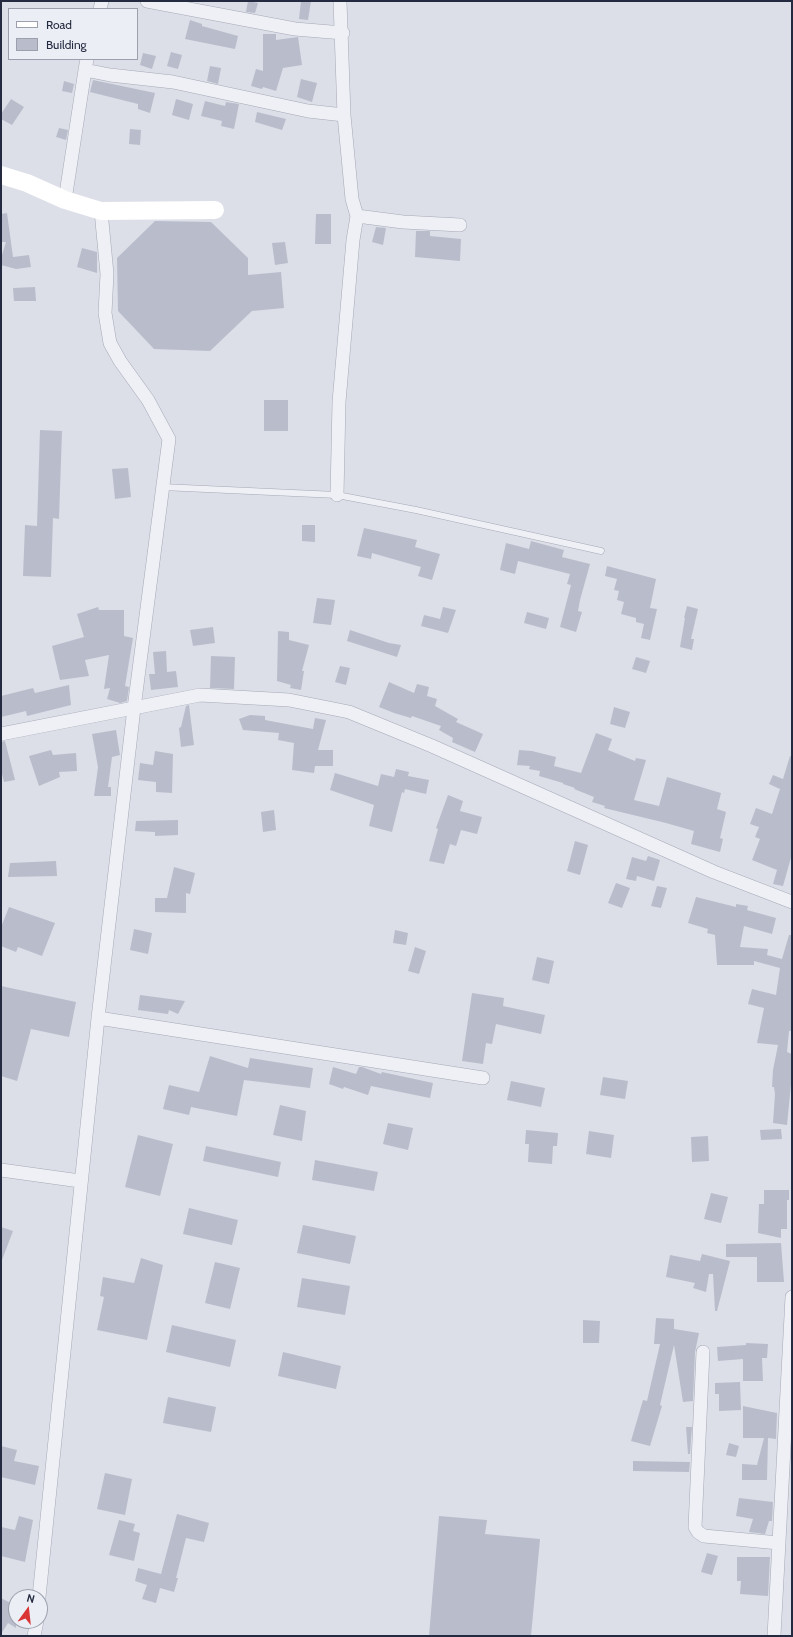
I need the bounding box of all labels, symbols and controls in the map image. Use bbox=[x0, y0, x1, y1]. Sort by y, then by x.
legend bbox=[8, 8, 138, 60]
text: Road bbox=[46, 17, 72, 32]
text: Building bbox=[46, 37, 87, 52]
north arrow bbox=[8, 1589, 48, 1629]
text: N bbox=[25, 1591, 36, 1606]

